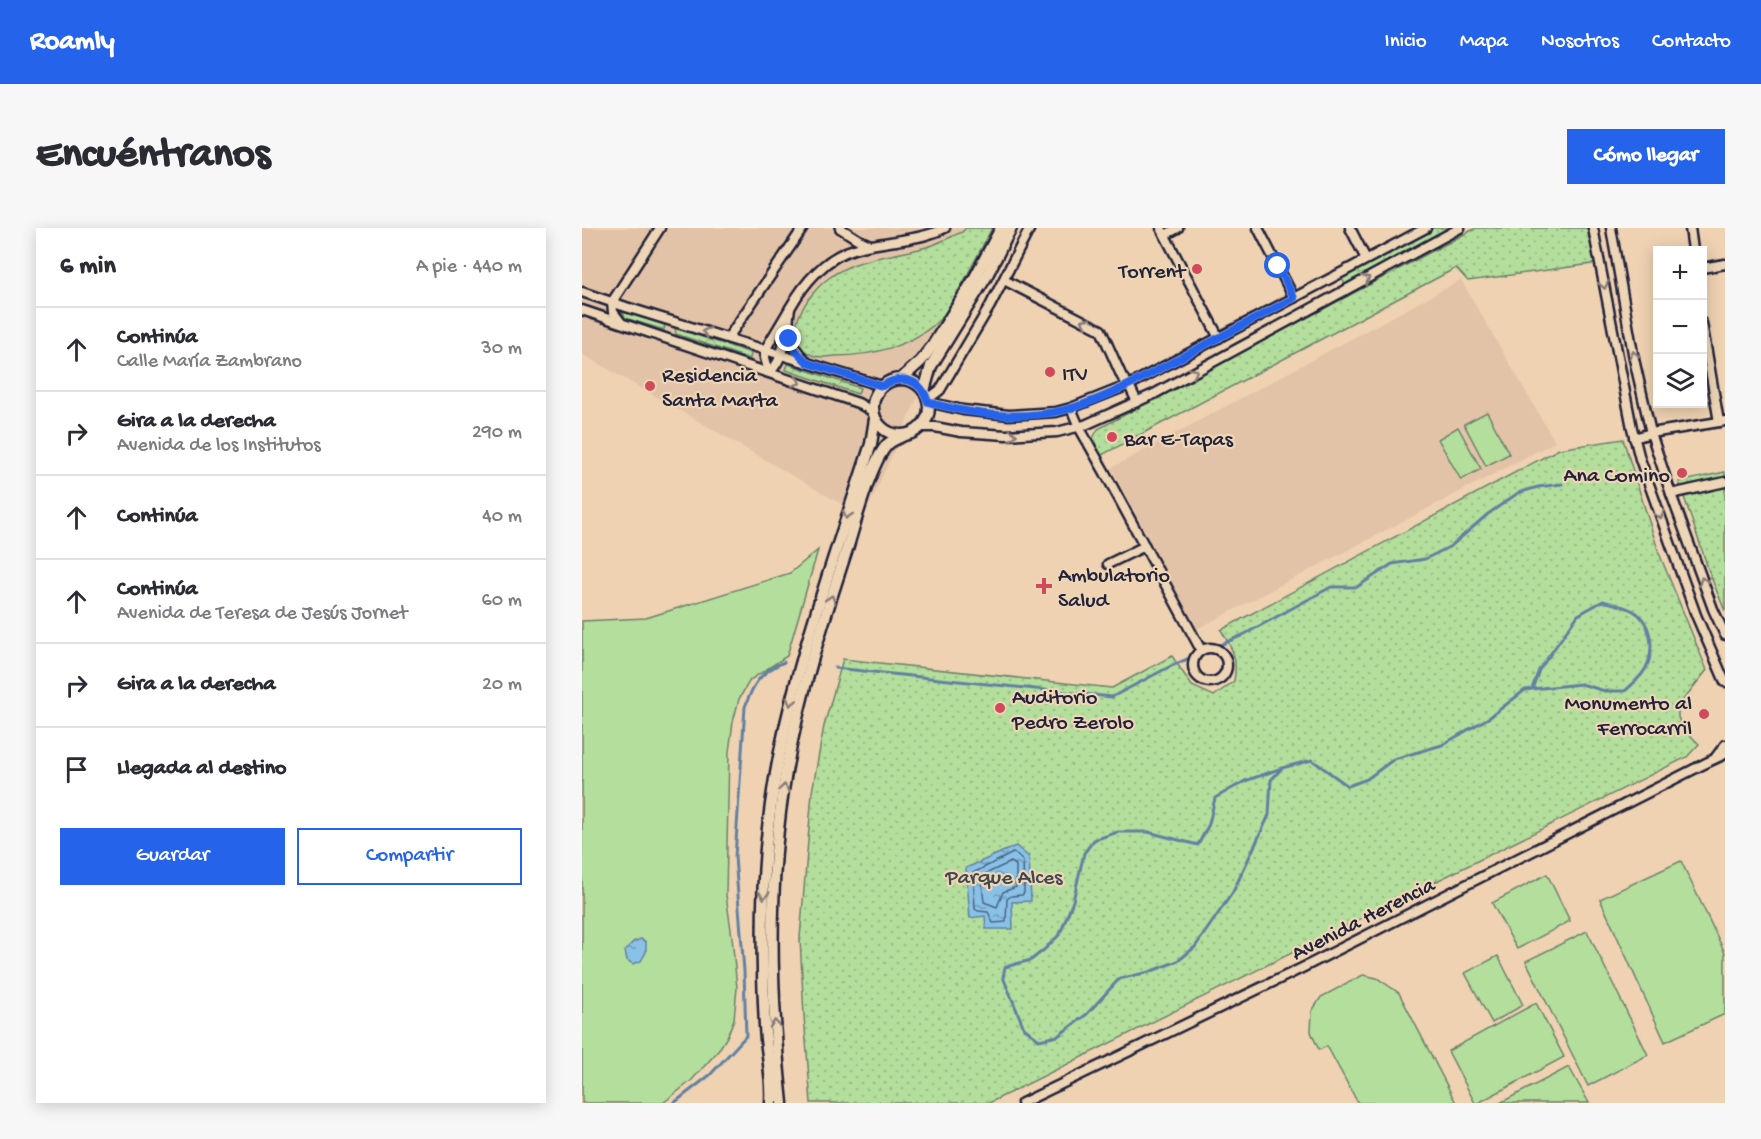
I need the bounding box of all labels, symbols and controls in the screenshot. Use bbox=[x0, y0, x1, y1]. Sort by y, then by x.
text: Roamly bbox=[30, 26, 115, 59]
text: Inicio bbox=[1385, 30, 1427, 55]
text: Mapa bbox=[1460, 30, 1508, 55]
text: Nosotros bbox=[1541, 30, 1619, 55]
text: Contacto bbox=[1652, 30, 1731, 55]
button: Cómo llegar bbox=[1567, 129, 1725, 184]
text: Encuéntranos bbox=[36, 132, 270, 181]
map controls bbox=[1653, 246, 1707, 408]
button: + bbox=[1653, 246, 1707, 300]
text: 6 min bbox=[60, 252, 116, 283]
route start bbox=[1264, 252, 1290, 278]
text: A pie · 440 m bbox=[416, 256, 522, 279]
place label: Torrent bbox=[1117, 260, 1187, 286]
marker: Torrent bbox=[1190, 262, 1204, 276]
one-way arrow bbox=[1360, 275, 1370, 286]
one-way arrow bbox=[1597, 280, 1610, 290]
button: − bbox=[1653, 300, 1707, 354]
one-way arrow bbox=[1081, 318, 1092, 329]
text: Continúa bbox=[117, 325, 198, 351]
route end bbox=[775, 325, 801, 351]
one-way arrow bbox=[701, 326, 712, 339]
icon: ahead bbox=[60, 333, 93, 366]
text: 30 m bbox=[481, 338, 522, 361]
one-way arrow bbox=[1628, 350, 1641, 360]
text: Calle María Zambrano bbox=[117, 351, 302, 374]
button: layers bbox=[1653, 354, 1707, 408]
place label: ITV bbox=[1062, 363, 1088, 389]
place label: Residencia Santa Marta bbox=[662, 364, 779, 415]
marker: ITV bbox=[1043, 365, 1057, 379]
one-way arrow bbox=[1188, 368, 1199, 379]
one-way arrow bbox=[791, 375, 802, 387]
marker: Residencia Santa Marta bbox=[643, 379, 657, 393]
text: Gira a la derecha bbox=[117, 409, 275, 435]
icon: right bbox=[60, 417, 93, 450]
text: 290 m bbox=[472, 422, 522, 445]
place label: Bar E-Tapas bbox=[1123, 428, 1234, 454]
one-way arrow bbox=[1008, 429, 1017, 441]
marker: Bar E-Tapas bbox=[1105, 430, 1119, 444]
text: Avenida de los Institutos bbox=[117, 435, 321, 458]
place label: Ana Comino bbox=[1564, 464, 1670, 490]
marker: Ana Comino bbox=[1675, 466, 1689, 480]
icon: ahead bbox=[60, 501, 93, 534]
text: Continúa bbox=[117, 504, 198, 530]
text: 40 m bbox=[482, 506, 522, 529]
one-way arrow bbox=[841, 509, 854, 520]
one-way arrow bbox=[1652, 509, 1665, 520]
place label: Ambulatorio Salud bbox=[1058, 564, 1170, 615]
one-way arrow bbox=[1697, 576, 1710, 587]
text: Continúa bbox=[117, 577, 198, 603]
marker: Ambulatorio Salud bbox=[1035, 577, 1053, 595]
icon: ahead bbox=[60, 585, 93, 618]
text: 60 m bbox=[482, 590, 522, 613]
one-way arrow bbox=[824, 594, 836, 604]
text: Avenida de Teresa de Jesús Jornet bbox=[117, 603, 407, 626]
icon: right bbox=[60, 669, 93, 702]
text: Gira a la derecha bbox=[117, 672, 275, 698]
text: 20 m bbox=[482, 674, 522, 697]
place label: Auditorio Pedro Zerolo bbox=[1011, 686, 1134, 737]
place label: Monumento al Ferrocarril bbox=[1564, 692, 1692, 743]
one-way arrow bbox=[785, 697, 798, 707]
marker: Auditorio Pedro Zerolo bbox=[993, 701, 1007, 715]
marker: Monumento al Ferrocarril bbox=[1697, 707, 1711, 721]
icon: arrive bbox=[60, 753, 93, 786]
text: Llegada al destino bbox=[117, 756, 287, 782]
one-way arrow bbox=[777, 783, 789, 792]
button: Guardar bbox=[60, 828, 285, 885]
button: Compartir bbox=[297, 828, 522, 885]
park label: Parque Alces bbox=[945, 866, 1063, 892]
street label: Avenida Herencia bbox=[1288, 873, 1441, 968]
one-way arrow bbox=[757, 890, 770, 899]
one-way arrow bbox=[768, 1019, 781, 1028]

